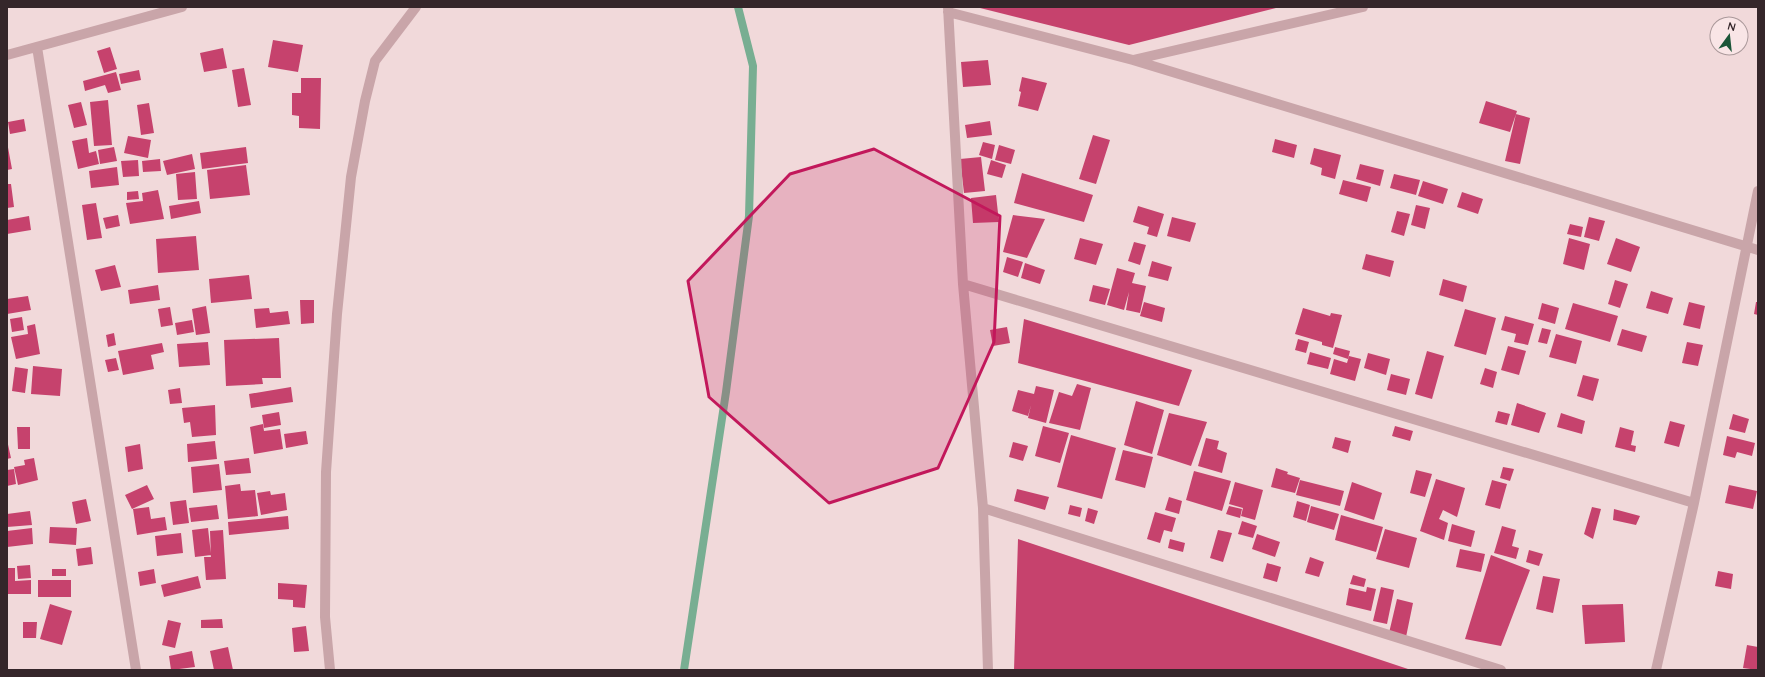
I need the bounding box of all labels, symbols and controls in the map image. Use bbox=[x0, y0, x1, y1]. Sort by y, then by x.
north arrow bbox=[1709, 16, 1749, 56]
text: N bbox=[1726, 19, 1737, 34]

